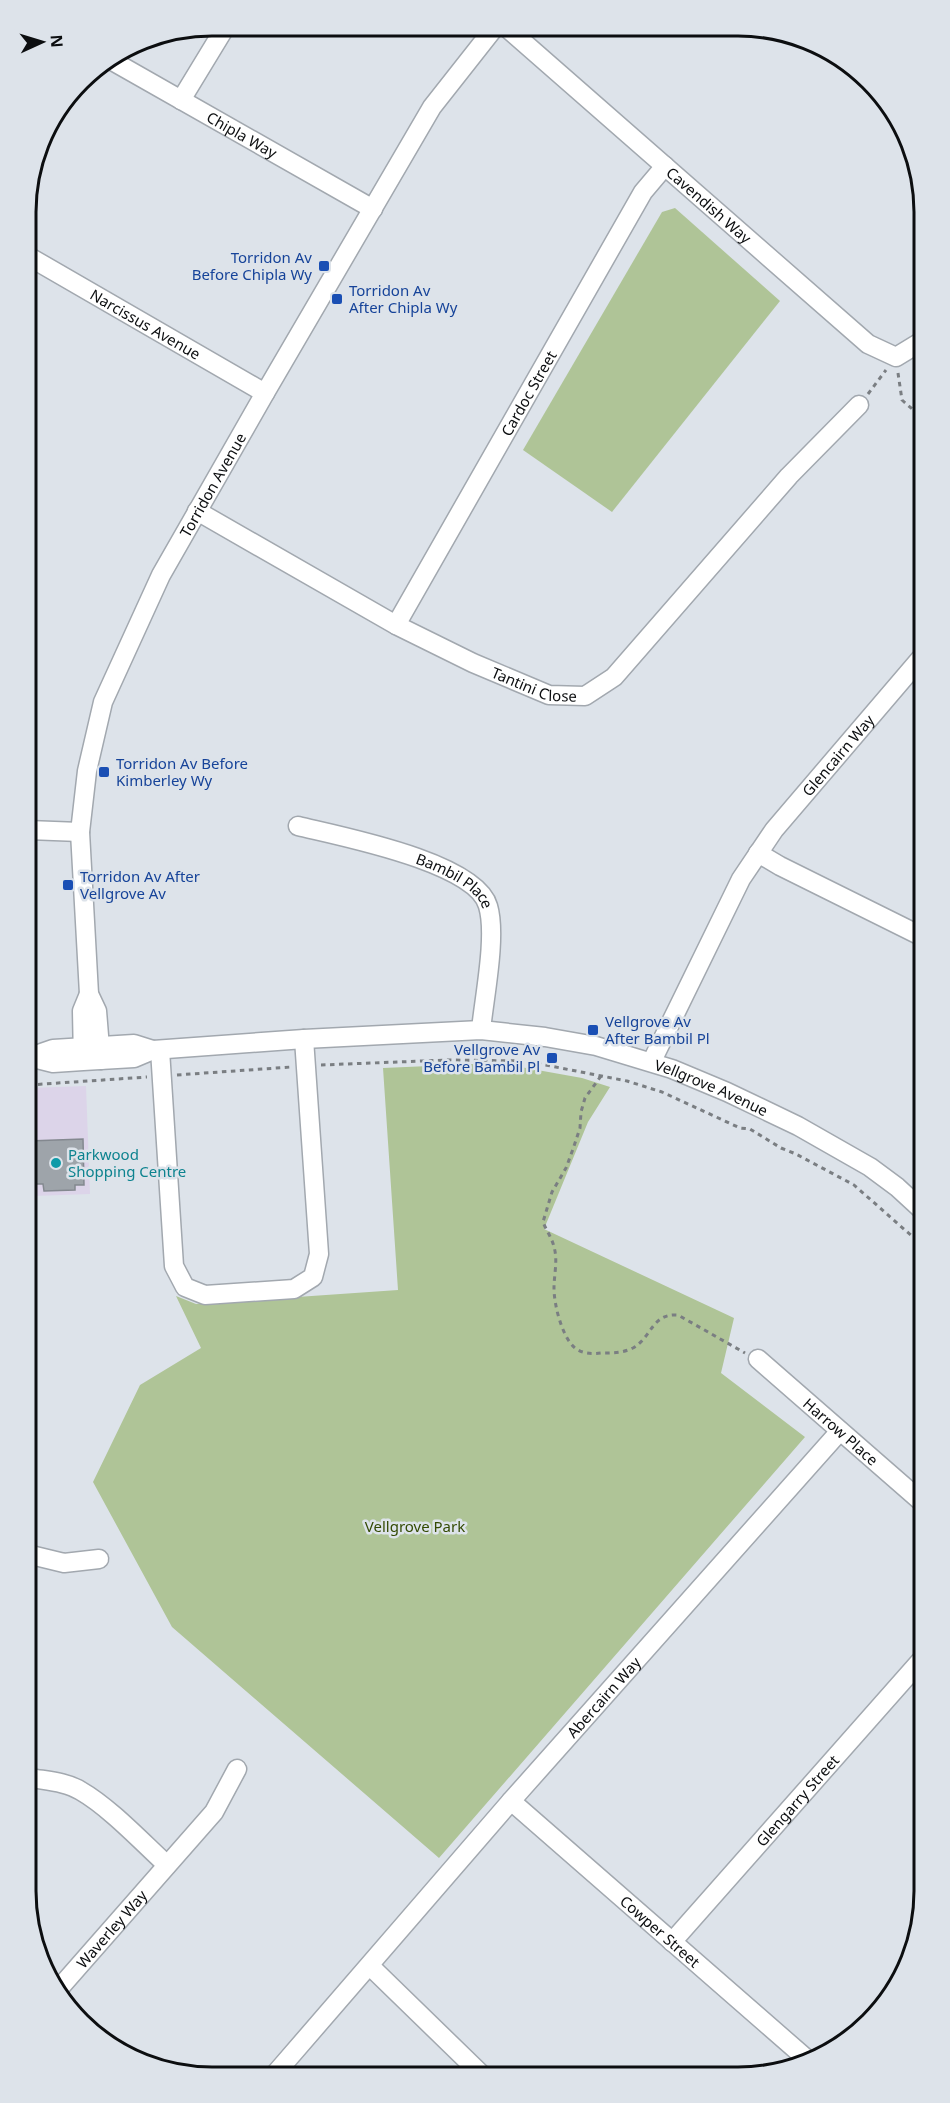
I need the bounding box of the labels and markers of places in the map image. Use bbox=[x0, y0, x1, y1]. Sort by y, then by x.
place label: Torridon Av Before Chipla Wy bbox=[192, 247, 312, 284]
marker: Torridon Av Before Chipla Wy bbox=[317, 259, 331, 273]
place label: Torridon Av After Chipla Wy bbox=[349, 280, 458, 317]
marker: Torridon Av After Chipla Wy bbox=[330, 292, 344, 306]
place label: Torridon Av Before Kimberley Wy bbox=[116, 753, 248, 790]
marker: Torridon Av Before Kimberley Wy bbox=[97, 765, 111, 779]
place label: Torridon Av After Vellgrove Av bbox=[80, 866, 200, 903]
marker: Torridon Av After Vellgrove Av bbox=[61, 878, 75, 892]
place label: Vellgrove Av After Bambil Pl bbox=[605, 1011, 710, 1048]
marker: Vellgrove Av After Bambil Pl bbox=[586, 1023, 600, 1037]
place label: Vellgrove Av Before Bambil Pl bbox=[423, 1039, 540, 1076]
marker: Vellgrove Av Before Bambil Pl bbox=[545, 1051, 559, 1065]
place label: Parkwood Shopping Centre bbox=[68, 1144, 186, 1181]
marker: Parkwood Shopping Centre bbox=[49, 1156, 63, 1170]

